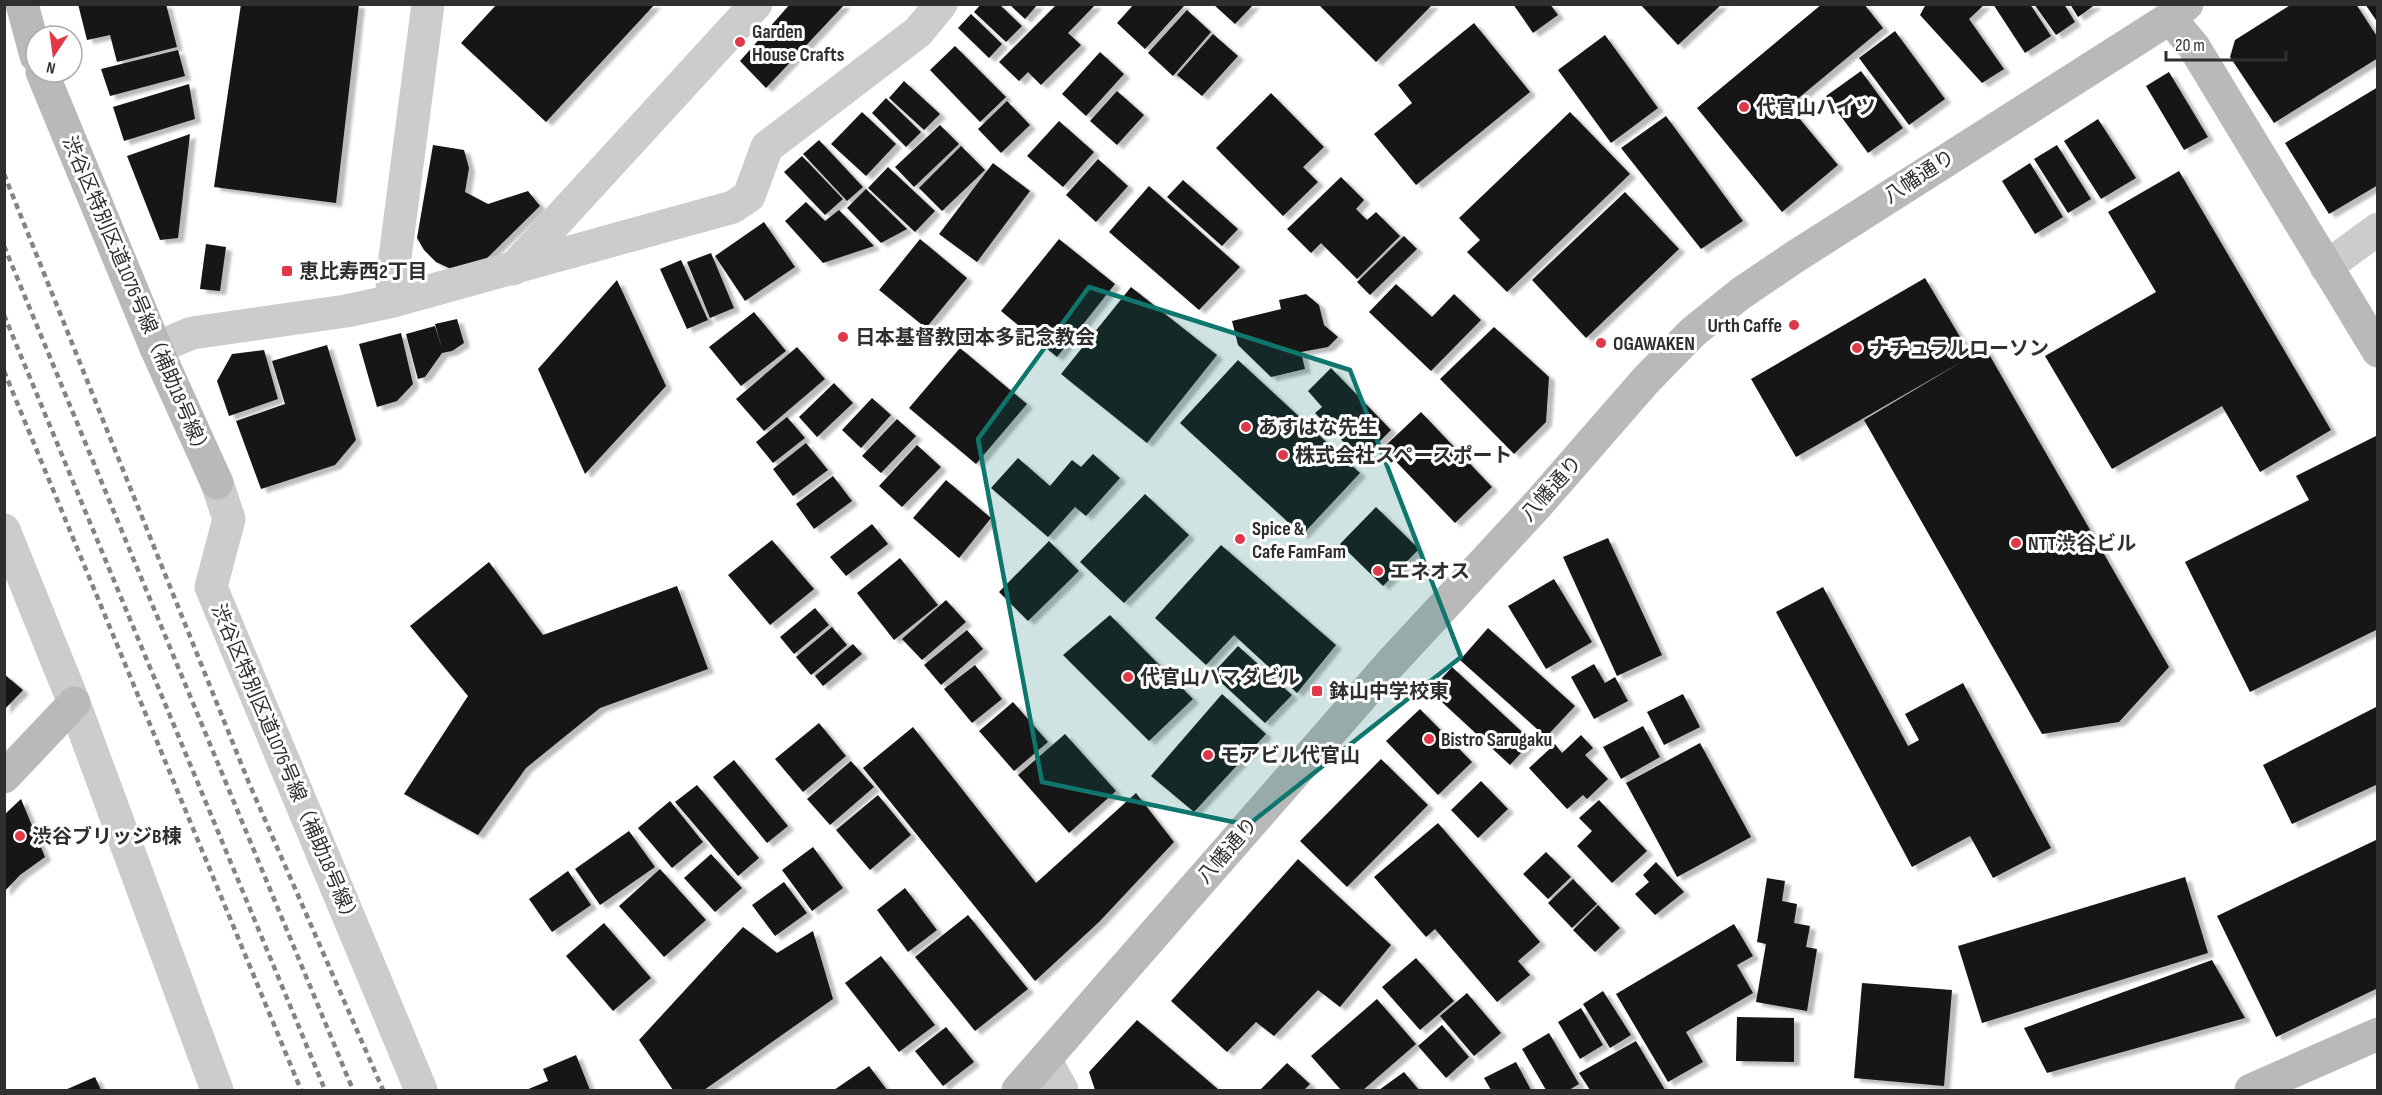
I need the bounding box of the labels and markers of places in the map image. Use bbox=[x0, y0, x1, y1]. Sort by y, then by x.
place label: Garden House Crafts bbox=[752, 20, 845, 67]
marker: Garden House Crafts bbox=[733, 35, 747, 49]
place label: 代官山ハイツ bbox=[1756, 96, 1876, 120]
marker: 代官山ハイツ bbox=[1737, 100, 1751, 114]
place label: 恵比寿西2丁目 bbox=[299, 260, 428, 284]
marker: 恵比寿西2丁目 bbox=[280, 264, 294, 278]
place label: Urth Caffe bbox=[1707, 314, 1782, 338]
marker: Urth Caffe bbox=[1787, 318, 1801, 332]
place label: 日本基督教団本多記念教会 bbox=[855, 326, 1095, 350]
marker: 日本基督教団本多記念教会 bbox=[836, 330, 850, 344]
place label: OGAWAKEN bbox=[1613, 332, 1695, 356]
marker: OGAWAKEN bbox=[1594, 336, 1608, 350]
place label: ナチュラルローソン bbox=[1869, 337, 2049, 361]
marker: ナチュラルローソン bbox=[1850, 341, 1864, 355]
place label: あすはな先生 bbox=[1258, 416, 1378, 440]
marker: あすはな先生 bbox=[1239, 420, 1253, 434]
place label: 株式会社スペースポート bbox=[1295, 444, 1513, 468]
marker: 株式会社スペースポート bbox=[1276, 448, 1290, 462]
place label: Spice & Cafe FamFam bbox=[1252, 517, 1346, 564]
marker: Spice & Cafe FamFam bbox=[1233, 532, 1247, 546]
place label: NTT渋谷ビル bbox=[2028, 532, 2136, 556]
marker: NTT渋谷ビル bbox=[2009, 536, 2023, 550]
place label: エネオス bbox=[1390, 560, 1470, 584]
marker: エネオス bbox=[1371, 564, 1385, 578]
place label: 代官山ハマダビル bbox=[1140, 666, 1300, 690]
marker: 代官山ハマダビル bbox=[1121, 670, 1135, 684]
place label: 鉢山中学校東 bbox=[1329, 680, 1449, 704]
marker: 鉢山中学校東 bbox=[1310, 684, 1324, 698]
place label: Bistro Sarugaku bbox=[1441, 728, 1552, 752]
marker: Bistro Sarugaku bbox=[1422, 732, 1436, 746]
place label: モアビル代官山 bbox=[1220, 744, 1360, 768]
marker: モアビル代官山 bbox=[1201, 748, 1215, 762]
place label: 渋谷ブリッジB棟 bbox=[32, 825, 182, 849]
marker: 渋谷ブリッジB棟 bbox=[13, 829, 27, 843]

